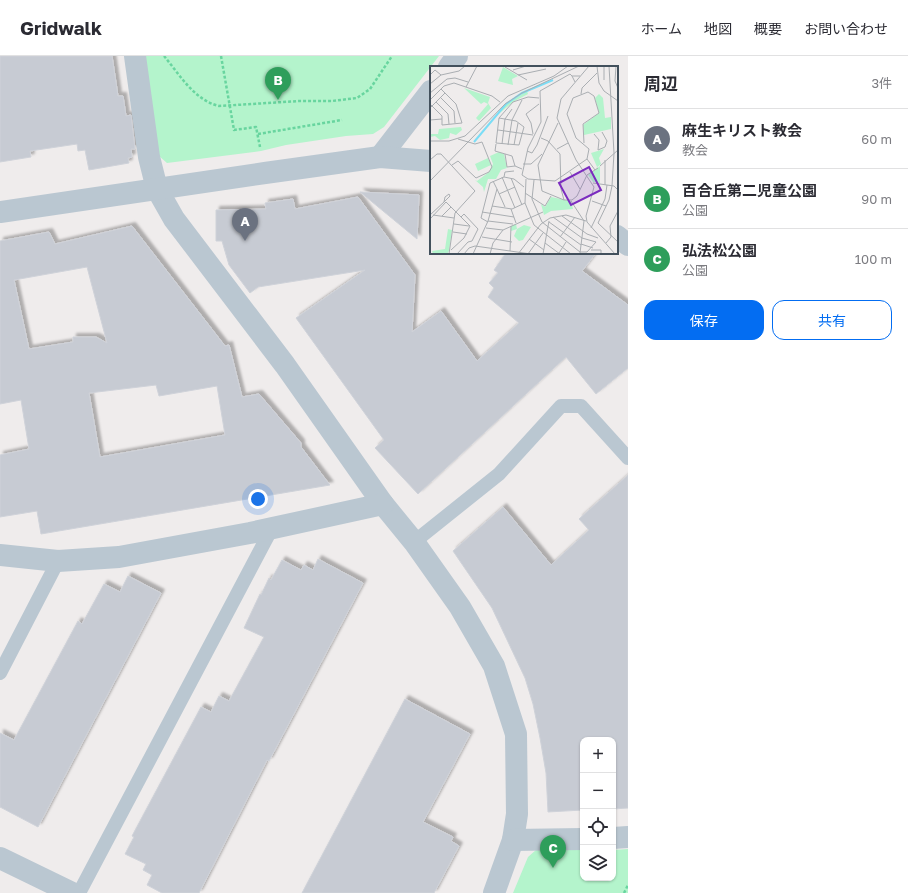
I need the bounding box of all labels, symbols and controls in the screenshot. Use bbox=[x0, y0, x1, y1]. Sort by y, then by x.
text: Gridwalk bbox=[20, 16, 102, 39]
text: ホーム bbox=[640, 20, 682, 37]
text: 地図 bbox=[704, 20, 732, 37]
text: 概要 bbox=[754, 20, 782, 37]
text: お問い合わせ bbox=[804, 20, 888, 37]
inset map bbox=[430, 66, 618, 254]
pin: B bbox=[265, 67, 291, 100]
text: 周辺 bbox=[644, 73, 678, 94]
text: 3件 bbox=[871, 75, 892, 91]
text: 麻生キリスト教会 bbox=[682, 121, 802, 139]
text: A bbox=[652, 131, 662, 147]
text: 60 m bbox=[861, 131, 892, 147]
text: 教会 bbox=[682, 142, 708, 158]
text: 百合丘第二児童公園 bbox=[682, 181, 817, 199]
text: B bbox=[652, 191, 662, 207]
text: 90 m bbox=[861, 191, 892, 207]
text: 公園 bbox=[682, 202, 708, 218]
pin: A bbox=[232, 208, 258, 241]
text: 弘法松公園 bbox=[682, 241, 757, 259]
text: C bbox=[652, 251, 662, 267]
text: 100 m bbox=[855, 251, 892, 267]
text: 公園 bbox=[682, 262, 708, 278]
button: 保存 bbox=[644, 300, 764, 340]
button: 共有 bbox=[772, 300, 892, 340]
your location bbox=[248, 489, 268, 509]
map controls bbox=[580, 737, 616, 881]
button: + bbox=[580, 737, 616, 773]
button: − bbox=[580, 773, 616, 809]
button: locate bbox=[580, 809, 616, 845]
pin: C bbox=[540, 835, 566, 868]
button: layers bbox=[580, 845, 616, 881]

